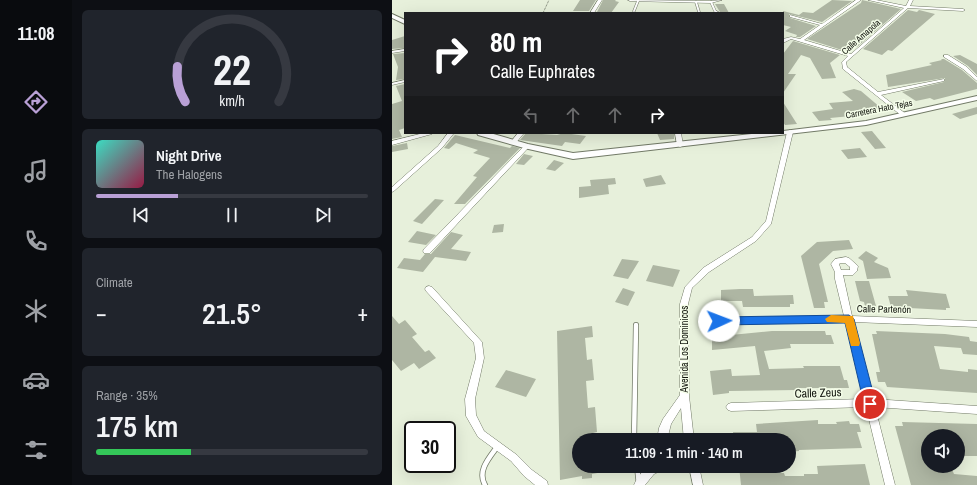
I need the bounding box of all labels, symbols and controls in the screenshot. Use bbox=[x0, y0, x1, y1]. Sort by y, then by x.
street label: Calle Amapola bbox=[839, 17, 883, 57]
text: 11:08 bbox=[18, 21, 54, 46]
text: 80 m bbox=[490, 23, 542, 61]
icon: right bbox=[424, 28, 476, 80]
text: 22 bbox=[213, 42, 251, 98]
text: Calle Euphrates bbox=[490, 59, 595, 84]
icon: directions bbox=[22, 88, 50, 116]
text: km/h bbox=[219, 91, 245, 110]
street label: Carretera Hato Tejas bbox=[844, 97, 914, 121]
icon: left bbox=[520, 104, 542, 126]
icon: ahead bbox=[562, 104, 584, 126]
icon: ahead bbox=[604, 104, 626, 126]
icon: right bbox=[646, 104, 668, 126]
text: Night Drive bbox=[156, 145, 222, 166]
icon: music bbox=[22, 157, 50, 185]
text: The Halogens bbox=[156, 166, 222, 183]
icon: previous bbox=[130, 204, 152, 226]
icon: pause bbox=[221, 204, 243, 226]
icon: next bbox=[312, 204, 334, 226]
icon: phone bbox=[22, 227, 50, 255]
text: Climate bbox=[96, 274, 133, 291]
text: 21.5° bbox=[202, 293, 262, 333]
icon: climate bbox=[22, 297, 50, 325]
text: − bbox=[96, 298, 107, 328]
text: + bbox=[357, 298, 368, 328]
position arrow bbox=[698, 300, 740, 342]
street label: Calle Partenón bbox=[857, 302, 911, 316]
street label: Avenida Los Dominicos bbox=[678, 306, 691, 393]
icon: car bbox=[22, 366, 50, 394]
street label: Calle Zeus bbox=[794, 384, 842, 402]
text: Range · 35% bbox=[96, 387, 158, 404]
pin bbox=[853, 387, 887, 421]
icon: arrive bbox=[859, 393, 881, 415]
text: 175 km bbox=[96, 406, 178, 446]
speed limit sign: 30 bbox=[404, 421, 456, 473]
map controls bbox=[921, 429, 965, 473]
button: sound bbox=[921, 429, 965, 473]
icon: filters bbox=[22, 436, 50, 464]
text: 11:09 · 1 min · 140 m bbox=[625, 442, 743, 463]

